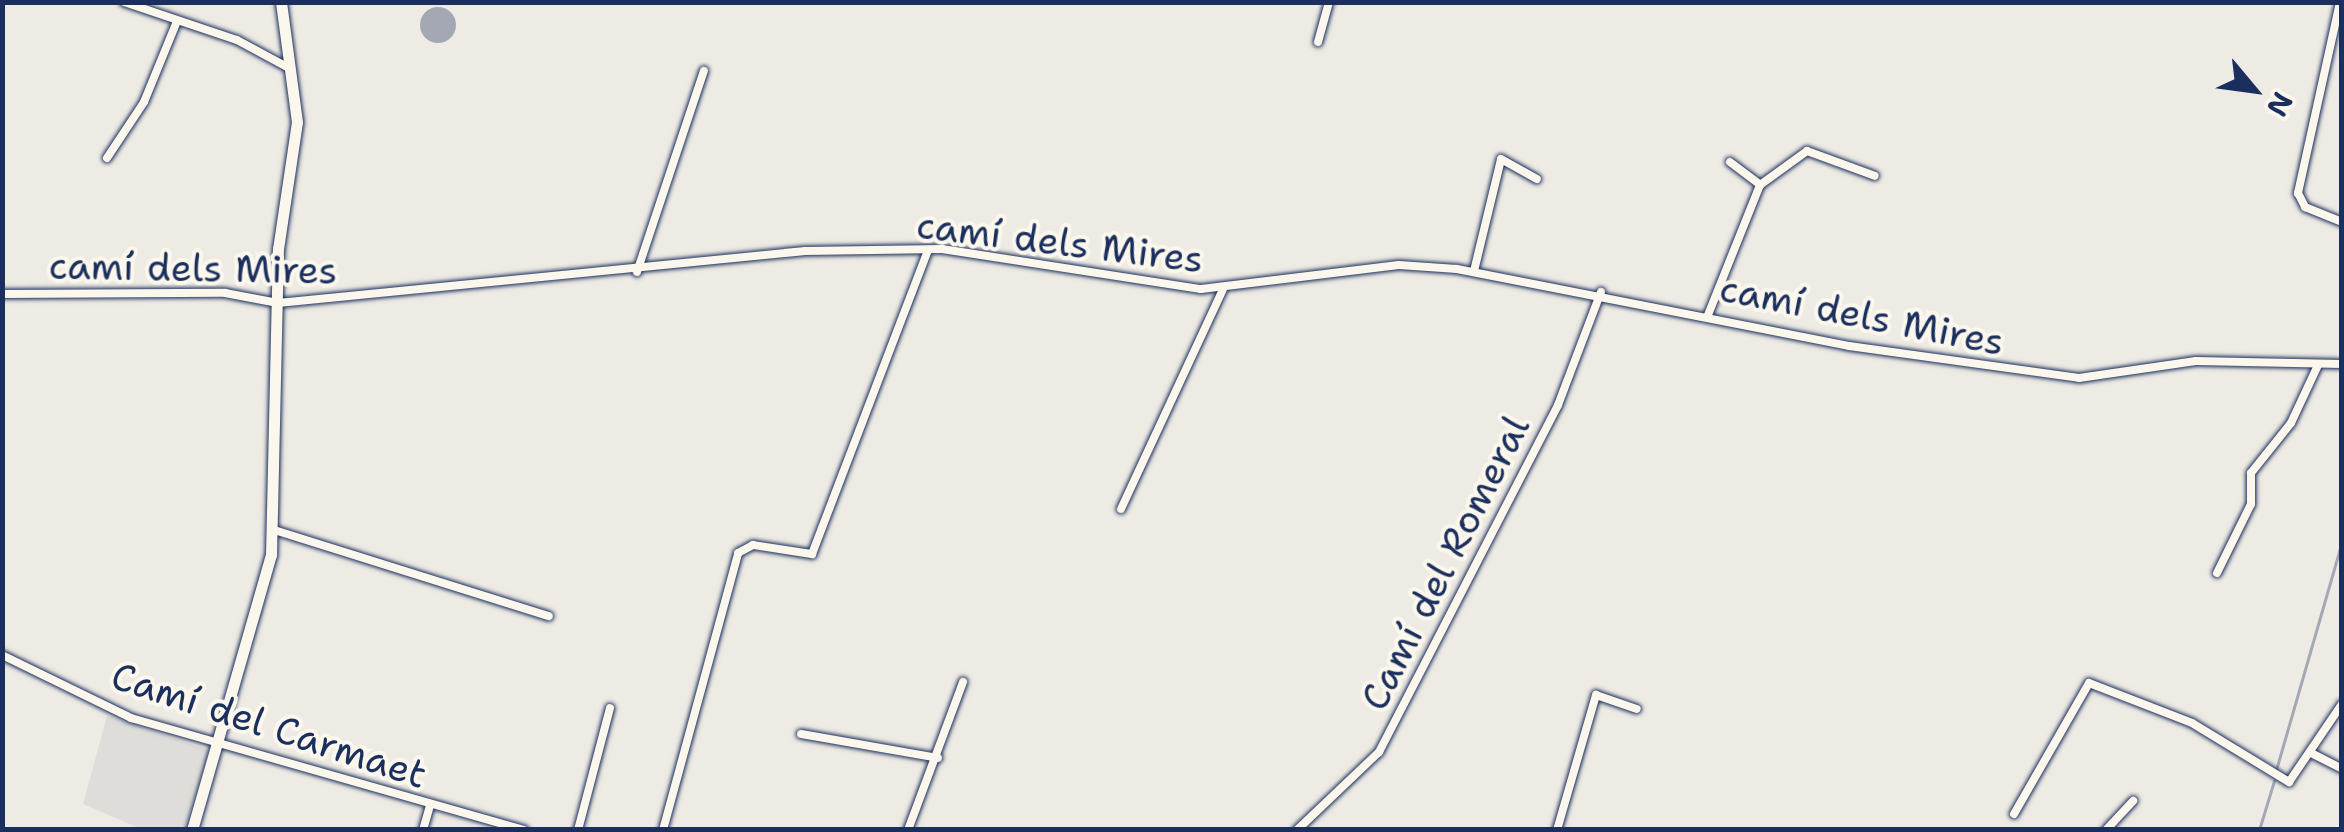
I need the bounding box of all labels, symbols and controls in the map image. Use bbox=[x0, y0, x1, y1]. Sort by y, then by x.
north arrow bbox=[2204, 40, 2304, 140]
text: N bbox=[2258, 86, 2302, 123]
street label: camí dels Mires bbox=[914, 202, 1206, 282]
street label: camí dels Mires bbox=[48, 243, 338, 293]
street label: camí dels Mires bbox=[1716, 265, 2008, 365]
street label: Camí del Romeral bbox=[1351, 408, 1539, 718]
street label: Camí del Carmaet bbox=[106, 653, 432, 797]

